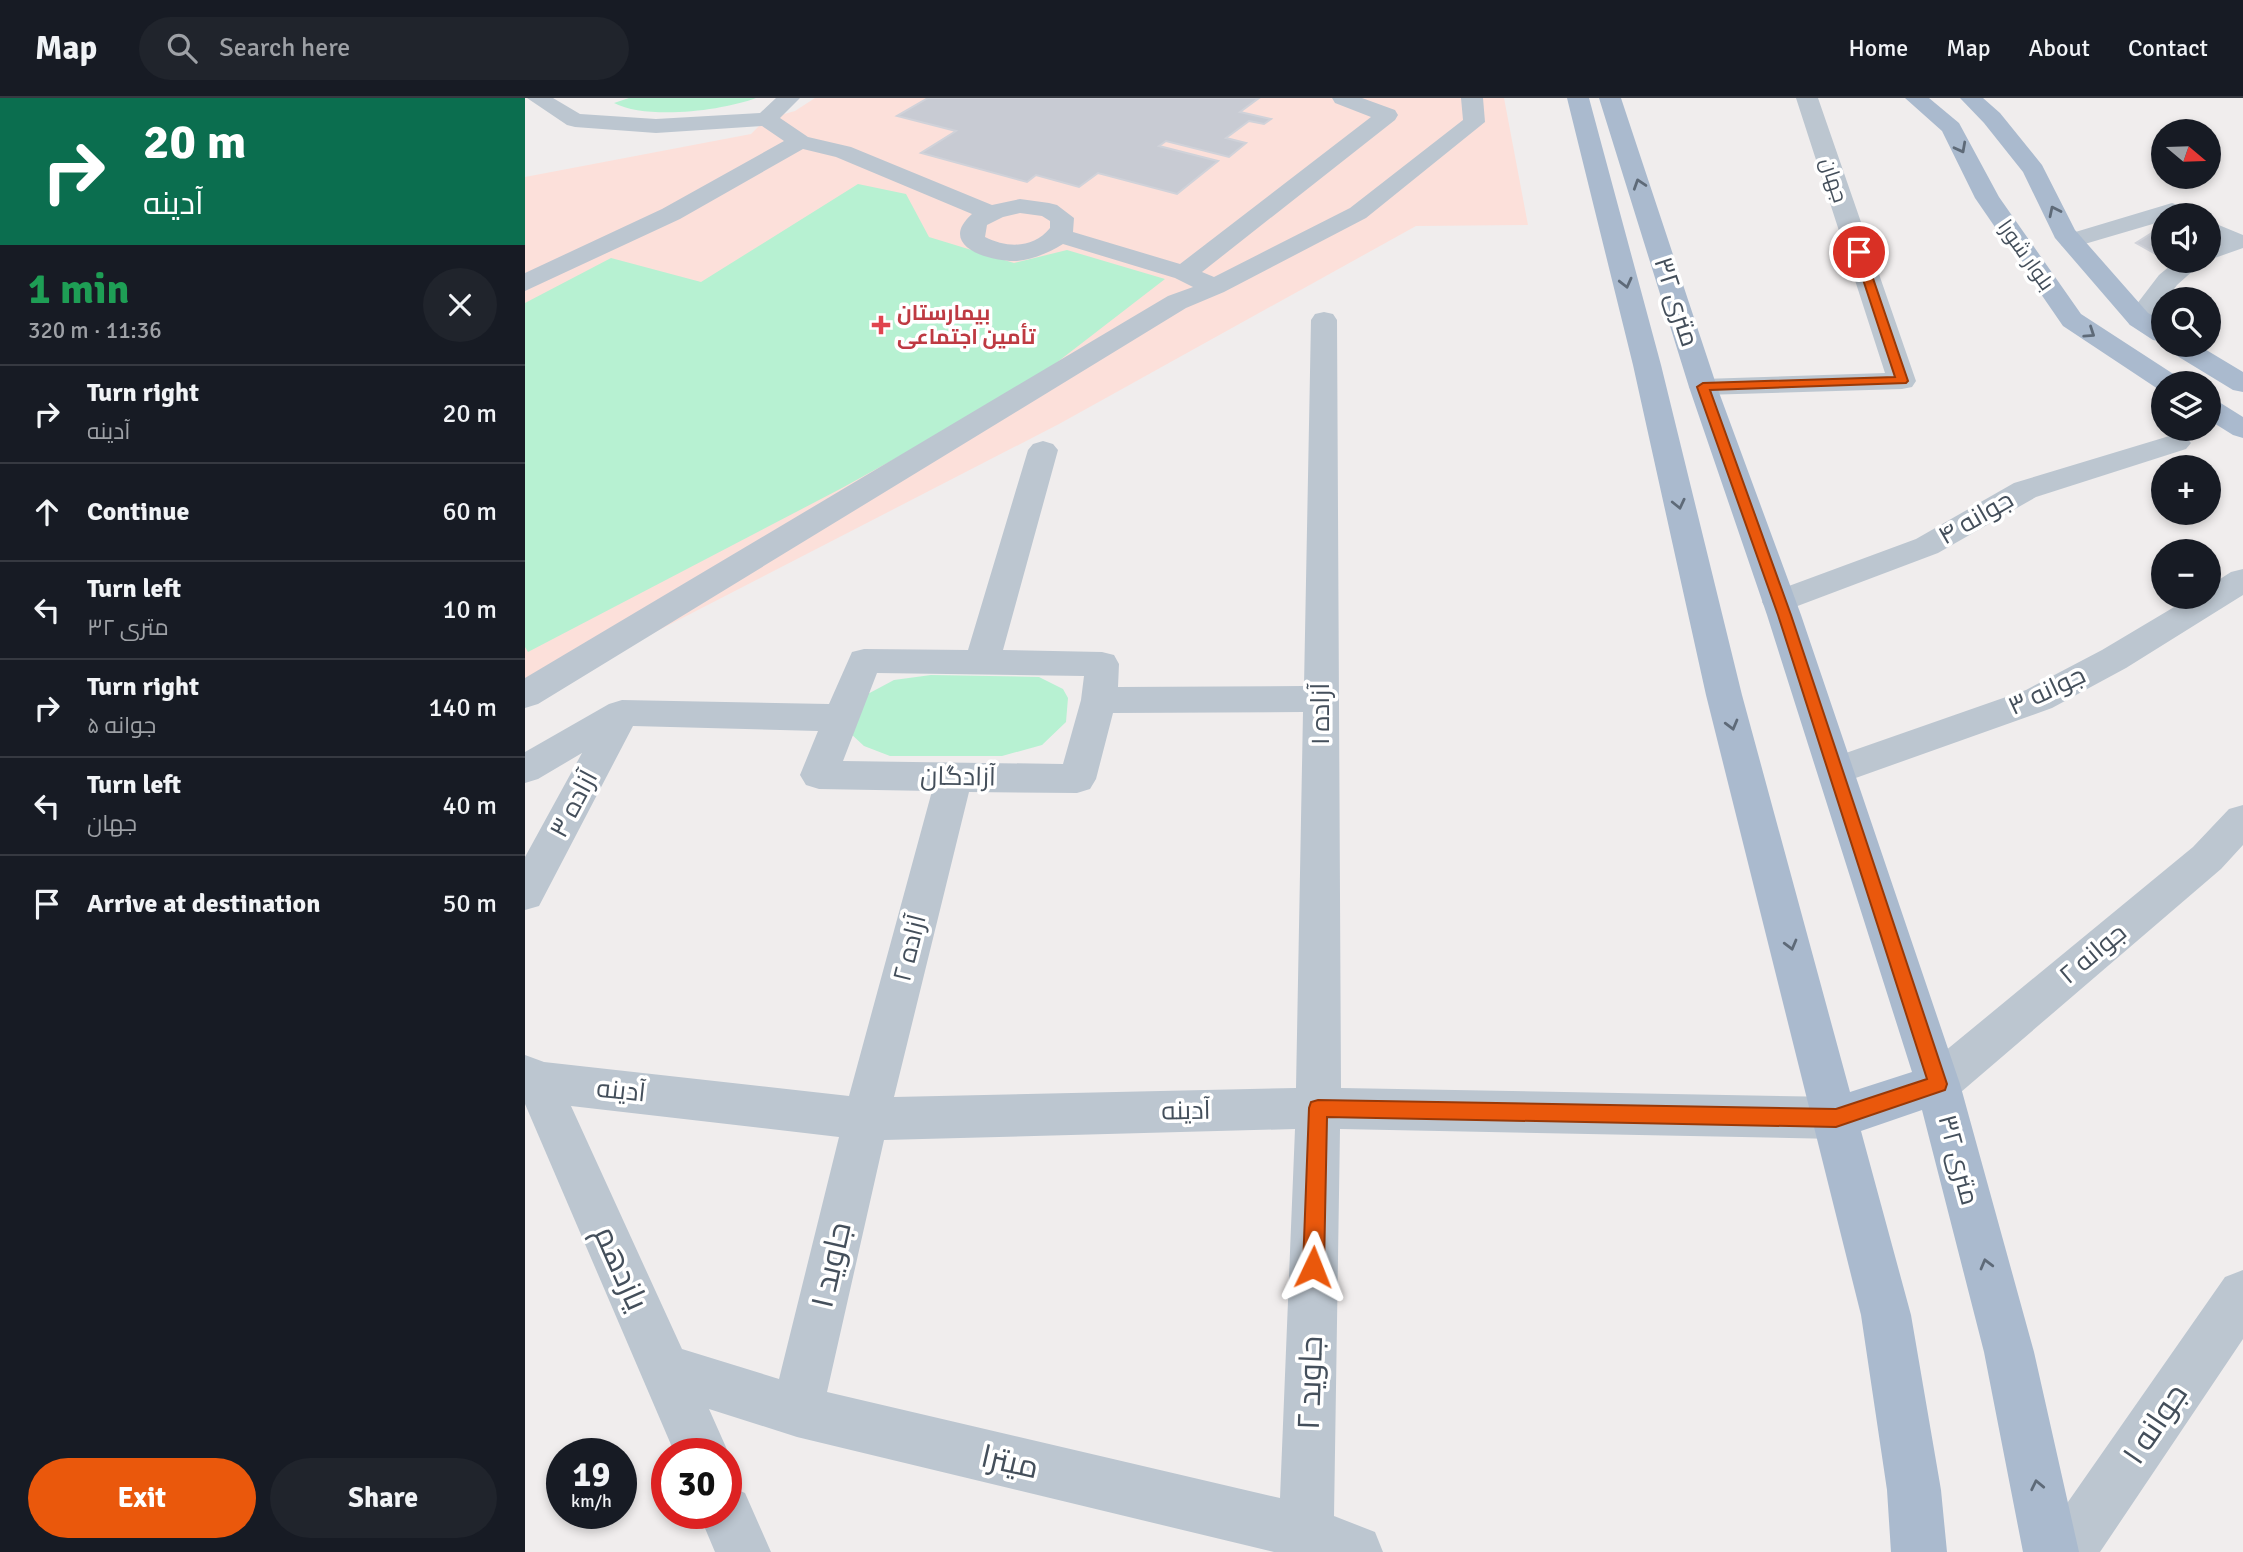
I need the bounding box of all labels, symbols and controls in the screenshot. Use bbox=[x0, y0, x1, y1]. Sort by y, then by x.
search box bbox=[139, 17, 629, 80]
text: Map bbox=[35, 28, 97, 69]
icon: search bbox=[163, 29, 201, 67]
text: Search here bbox=[219, 32, 350, 64]
text: Home bbox=[1848, 33, 1908, 63]
text: Map bbox=[1946, 33, 1991, 63]
text: About bbox=[2029, 33, 2090, 63]
text: Contact bbox=[2128, 33, 2208, 63]
text: 20 m bbox=[143, 112, 246, 172]
north arrow bbox=[2151, 119, 2221, 189]
map controls bbox=[2151, 119, 2221, 609]
icon: right bbox=[28, 126, 119, 217]
one-way arrow bbox=[1953, 141, 1966, 153]
street label: جهان bbox=[1815, 154, 1853, 206]
one-way arrow bbox=[1633, 179, 1647, 191]
text: آدینه bbox=[143, 184, 204, 223]
button: sound bbox=[2151, 203, 2221, 273]
one-way arrow bbox=[2048, 206, 2062, 219]
street label: بلوار شورا bbox=[1992, 215, 2060, 295]
pin bbox=[1829, 222, 1889, 282]
icon: arrive bbox=[1840, 233, 1878, 271]
street label: ۳۲ متری bbox=[1647, 253, 1705, 351]
text: 1 min bbox=[28, 264, 129, 315]
button: close bbox=[423, 268, 497, 342]
one-way arrow bbox=[1618, 277, 1632, 289]
button: search bbox=[2151, 287, 2221, 357]
place label: بیمارستان تأمین اجتماعی bbox=[897, 300, 1037, 350]
marker: بیمارستان تأمین اجتماعی bbox=[871, 315, 891, 335]
text: 320 m · 11:36 bbox=[28, 316, 162, 345]
one-way arrow bbox=[2082, 325, 2095, 337]
button: layers bbox=[2151, 371, 2221, 441]
text: Turn right bbox=[87, 377, 199, 409]
icon: right bbox=[28, 395, 66, 433]
text: 20 m bbox=[442, 398, 497, 430]
text: آدینه bbox=[87, 417, 131, 446]
button: + bbox=[2151, 455, 2221, 525]
street label: جوانه ۴ bbox=[1933, 484, 2019, 552]
icon: ahead bbox=[28, 493, 66, 531]
text: Continue bbox=[87, 496, 189, 528]
text: 60 m bbox=[442, 496, 497, 528]
one-way arrow bbox=[1671, 498, 1686, 510]
button: − bbox=[2151, 539, 2221, 609]
text: Turn left bbox=[87, 573, 181, 605]
icon: left bbox=[28, 591, 66, 629]
text: 10 m bbox=[442, 594, 497, 626]
text: ۳۲ متری bbox=[87, 613, 169, 642]
street label: جوانه ۳ bbox=[2003, 659, 2091, 723]
text: Turn right bbox=[87, 671, 199, 703]
street label: آزاده ۱ bbox=[1305, 683, 1337, 745]
icon: right bbox=[28, 689, 66, 727]
text: 140 m bbox=[428, 692, 497, 724]
text: جوانه ۵ bbox=[87, 711, 156, 740]
one-way arrow bbox=[1724, 719, 1738, 731]
street label: آزادگان bbox=[920, 760, 996, 794]
street label: آزاده ۳ bbox=[543, 765, 605, 843]
text: Turn left bbox=[87, 769, 181, 801]
icon: left bbox=[28, 787, 66, 825]
text: 40 m bbox=[442, 790, 497, 822]
text: جهان bbox=[87, 809, 137, 838]
icon: arrive bbox=[28, 885, 66, 923]
text: Arrive at destination bbox=[87, 888, 320, 920]
text: 50 m bbox=[442, 888, 497, 920]
street label: آزاده ۲ bbox=[886, 911, 934, 985]
street label: جوانه ۲ bbox=[2053, 917, 2133, 991]
one-way arrow bbox=[1782, 939, 1797, 951]
street label: آدینه bbox=[595, 1073, 647, 1109]
street label: آدینه bbox=[1161, 1095, 1211, 1127]
street label: ۳۲ متری bbox=[1931, 1111, 1985, 1209]
street label: جاوید ۱ bbox=[802, 1218, 860, 1312]
street label: یازدهم bbox=[583, 1220, 657, 1318]
position arrow bbox=[1276, 1230, 1350, 1304]
one-way arrow bbox=[1980, 1258, 1994, 1270]
street label: جاوید ۲ bbox=[1289, 1335, 1331, 1431]
street label: جوانه ۱ bbox=[2114, 1376, 2196, 1472]
street label: میترا bbox=[978, 1437, 1042, 1487]
speed limit sign: 30 bbox=[651, 1438, 742, 1529]
text: 19 bbox=[573, 1453, 610, 1496]
button: Exit bbox=[28, 1458, 256, 1538]
button: Share bbox=[270, 1458, 497, 1538]
one-way arrow bbox=[2031, 1479, 2046, 1491]
text: km/h bbox=[571, 1490, 612, 1512]

